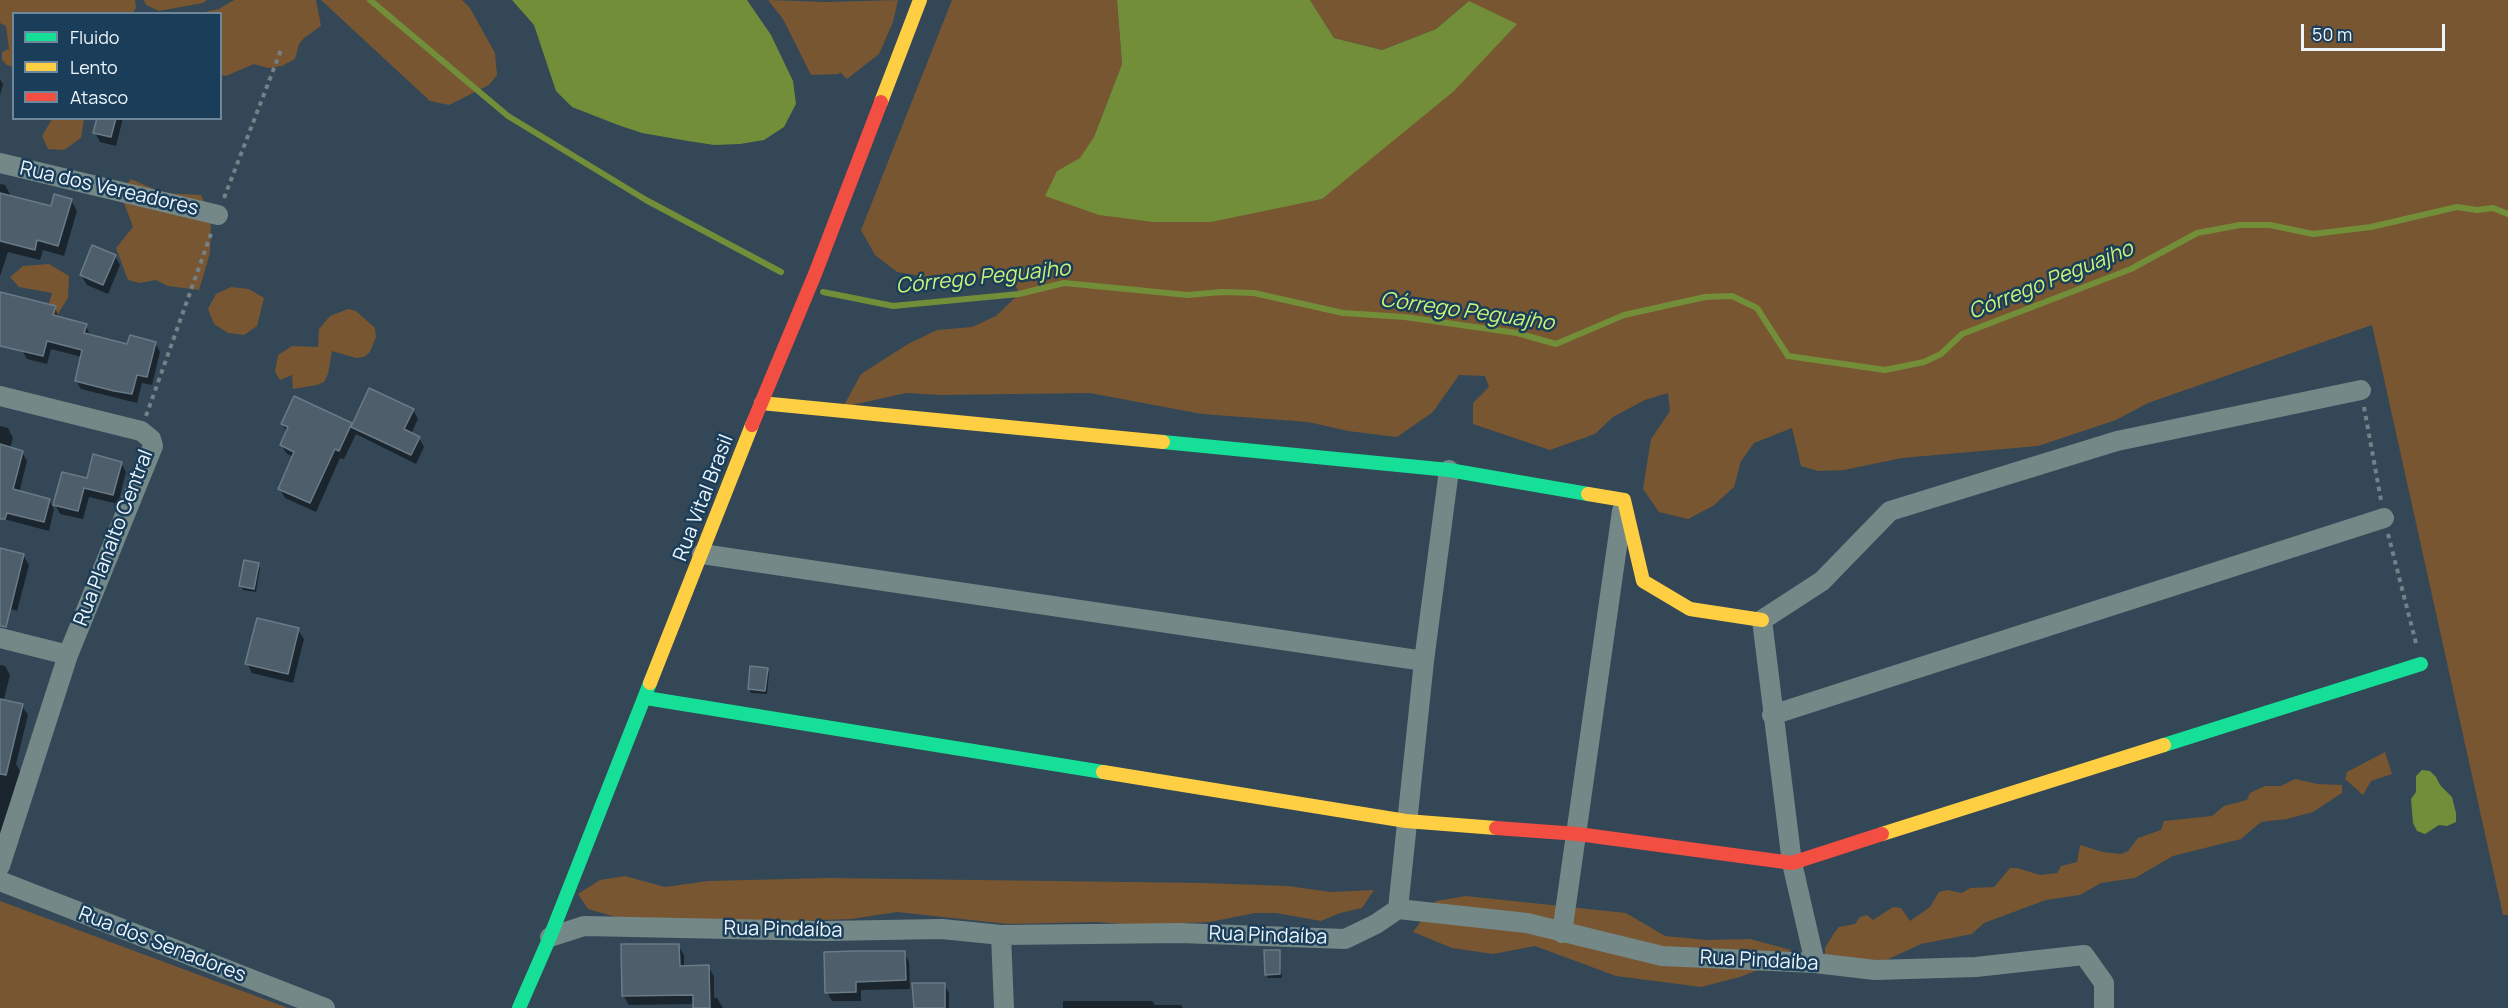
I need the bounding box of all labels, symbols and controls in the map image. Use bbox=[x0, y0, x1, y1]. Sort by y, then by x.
legend bbox=[12, 12, 222, 120]
scale bar bbox=[2304, 12, 2448, 50]
text: 50 m bbox=[2312, 22, 2352, 46]
text: Fluido bbox=[70, 25, 119, 49]
text: Lento bbox=[70, 55, 118, 79]
text: Atasco bbox=[70, 85, 128, 109]
street label: Rua dos Vereadores bbox=[17, 157, 201, 221]
water label: Córrego Peguajho bbox=[1965, 236, 2137, 326]
water label: Córrego Peguajho bbox=[895, 256, 1071, 300]
water label: Córrego Peguajho bbox=[1378, 287, 1556, 337]
street label: Rua Vital Brasil bbox=[669, 431, 739, 565]
street label: Rua Planalto Central bbox=[69, 447, 159, 629]
street label: Rua dos Senadores bbox=[75, 902, 249, 988]
street label: Rua Pindaíba bbox=[723, 917, 843, 943]
street label: Rua Pindaíba bbox=[1208, 922, 1328, 950]
street label: Rua Pindaíba bbox=[1699, 946, 1819, 976]

